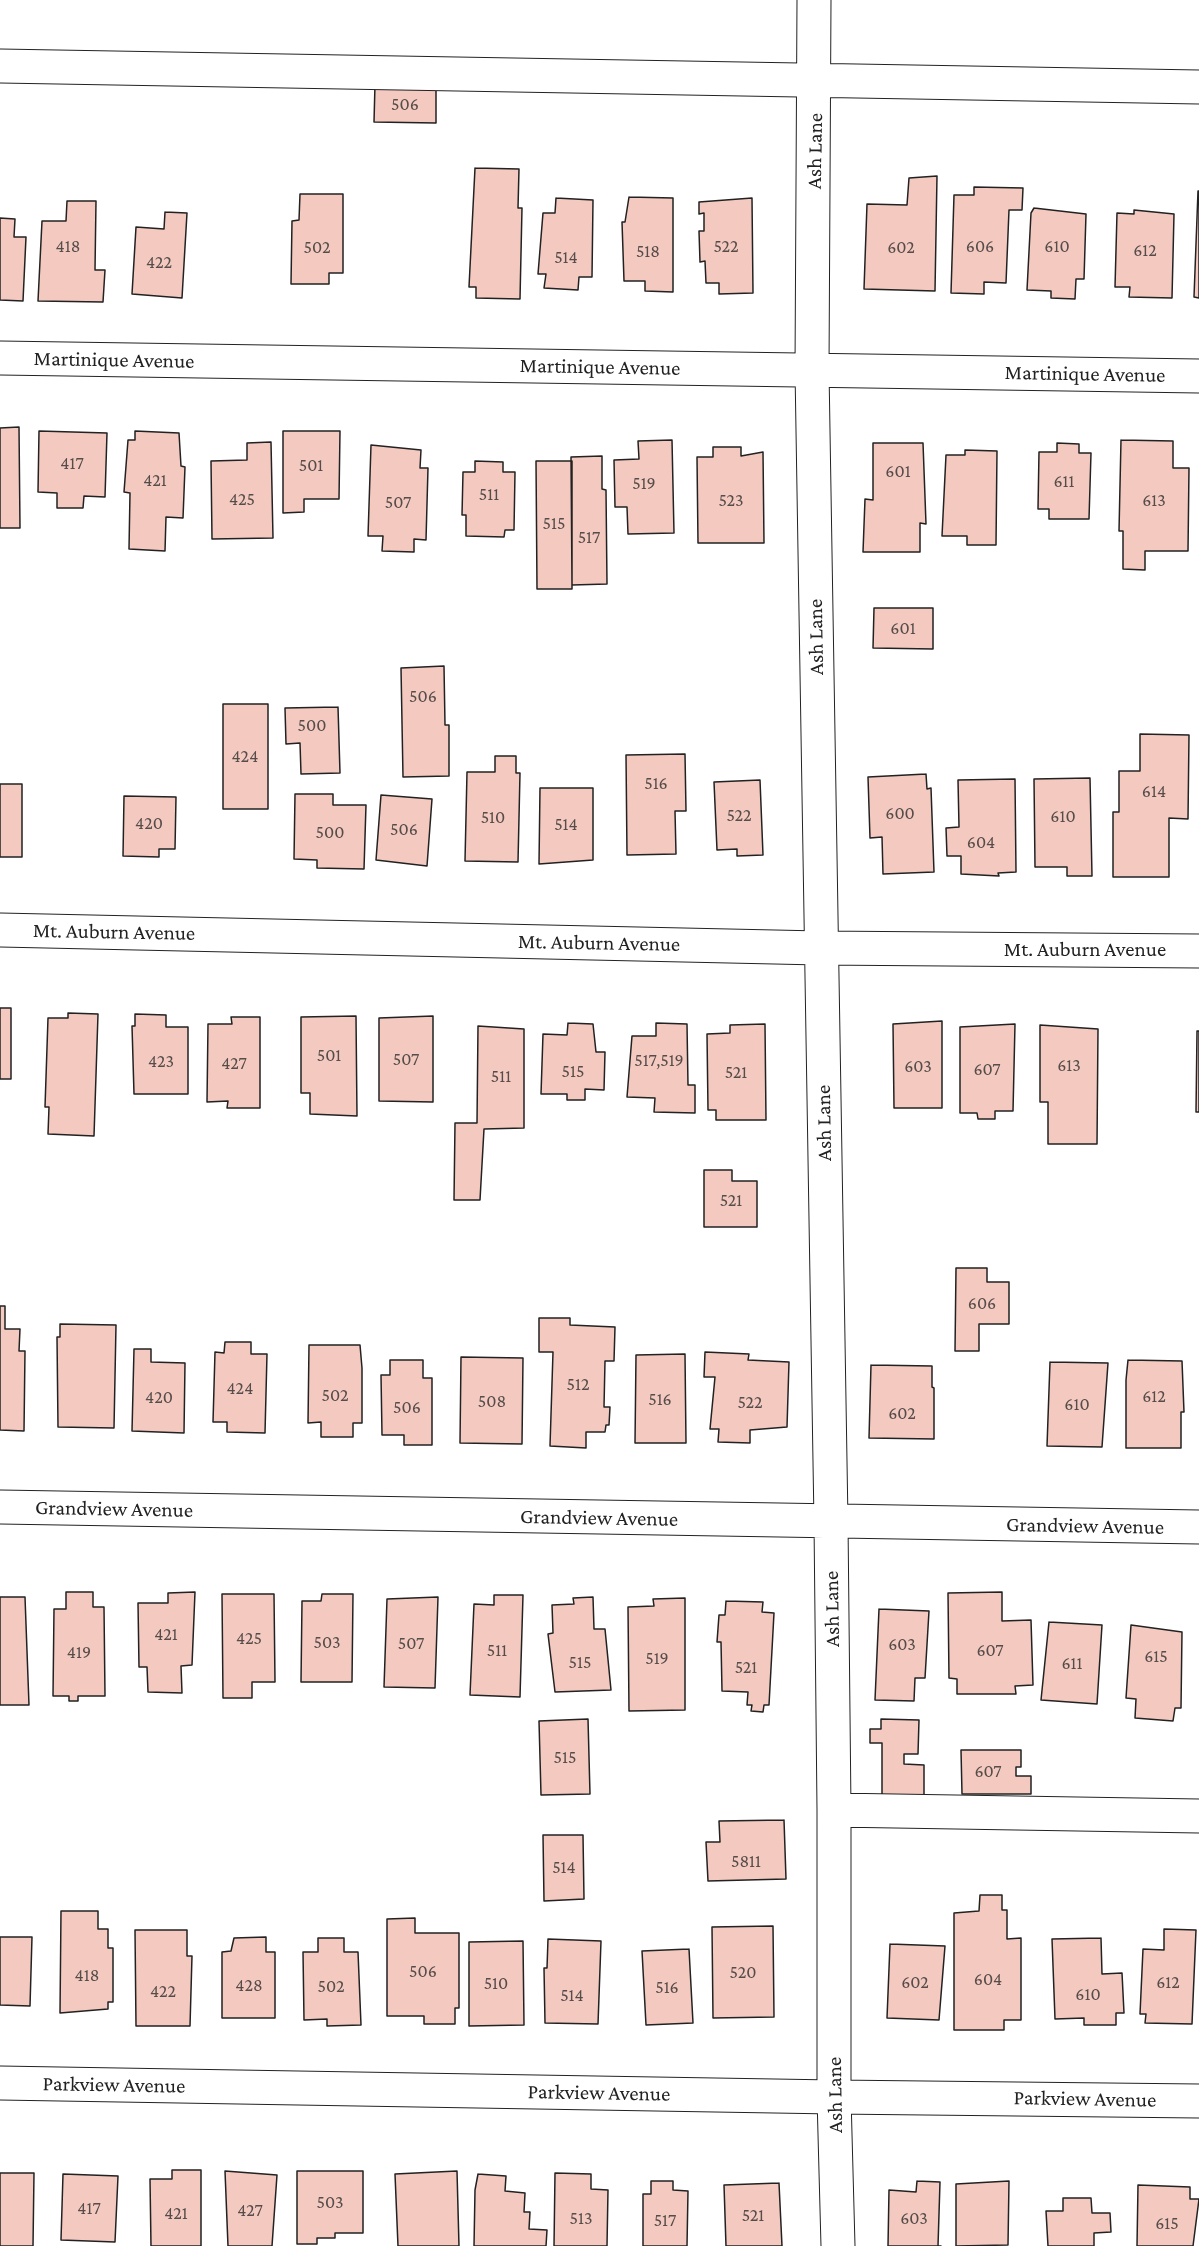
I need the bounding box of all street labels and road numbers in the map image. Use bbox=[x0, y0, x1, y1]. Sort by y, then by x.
street label: Ash Lane bbox=[802, 113, 828, 189]
street label: Martinique Avenue bbox=[33, 346, 195, 374]
street label: Martinique Avenue bbox=[519, 353, 681, 381]
street label: Martinique Avenue bbox=[1004, 360, 1166, 388]
street label: Ash Lane bbox=[803, 599, 829, 675]
street label: Mt. Auburn Avenue bbox=[33, 918, 195, 946]
street label: Mt. Auburn Avenue bbox=[518, 929, 680, 957]
street label: Mt. Auburn Avenue bbox=[1004, 937, 1166, 963]
street label: Ash Lane bbox=[811, 1085, 837, 1161]
street label: Grandview Avenue bbox=[35, 1495, 193, 1523]
street label: Grandview Avenue bbox=[520, 1504, 678, 1532]
street label: Grandview Avenue bbox=[1006, 1512, 1164, 1540]
street label: Ash Lane bbox=[819, 1571, 845, 1647]
street label: Ash Lane bbox=[822, 2057, 848, 2133]
street label: Parkview Avenue bbox=[42, 2071, 186, 2099]
street label: Parkview Avenue bbox=[527, 2079, 671, 2107]
street label: Parkview Avenue bbox=[1013, 2085, 1157, 2113]

